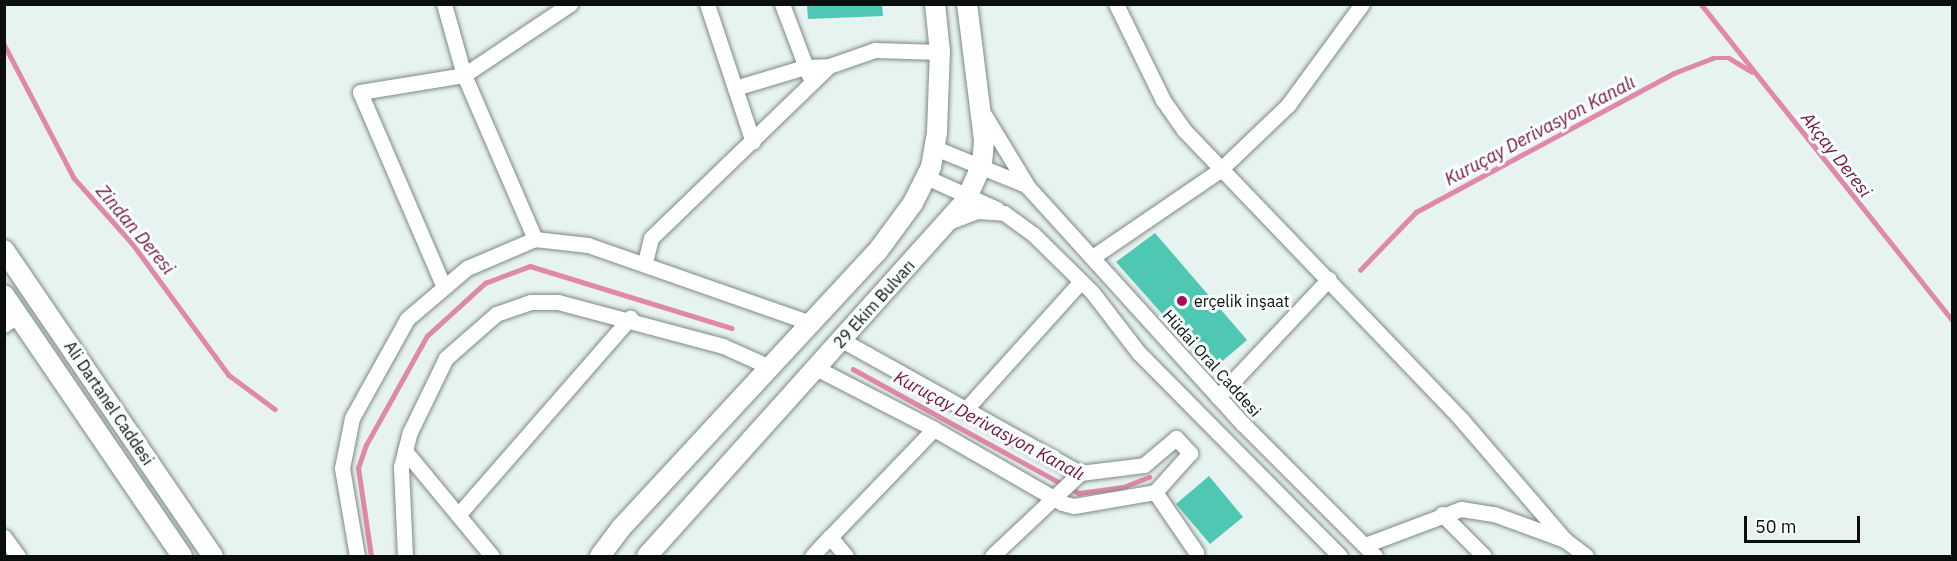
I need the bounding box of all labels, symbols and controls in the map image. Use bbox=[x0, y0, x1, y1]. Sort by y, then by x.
water label: Kuruçay Derivasyon Kanalı bbox=[1441, 72, 1639, 190]
water label: Akçay Deresi bbox=[1796, 108, 1876, 202]
water label: Zindan Deresi bbox=[91, 181, 179, 279]
street label: 29 Ekim Bulvarı bbox=[829, 256, 919, 352]
place label: erçelik inşaat bbox=[1194, 291, 1289, 311]
marker: erçelik inşaat bbox=[1175, 294, 1189, 308]
street label: Hüdai Oral Caddesi bbox=[1159, 306, 1265, 420]
street label: Ali Dartanel Caddesi bbox=[60, 337, 158, 469]
water label: Kuruçay Derivasyon Kanalı bbox=[890, 367, 1088, 485]
scale bar bbox=[1747, 504, 1862, 542]
text: 50 m bbox=[1755, 515, 1797, 538]

